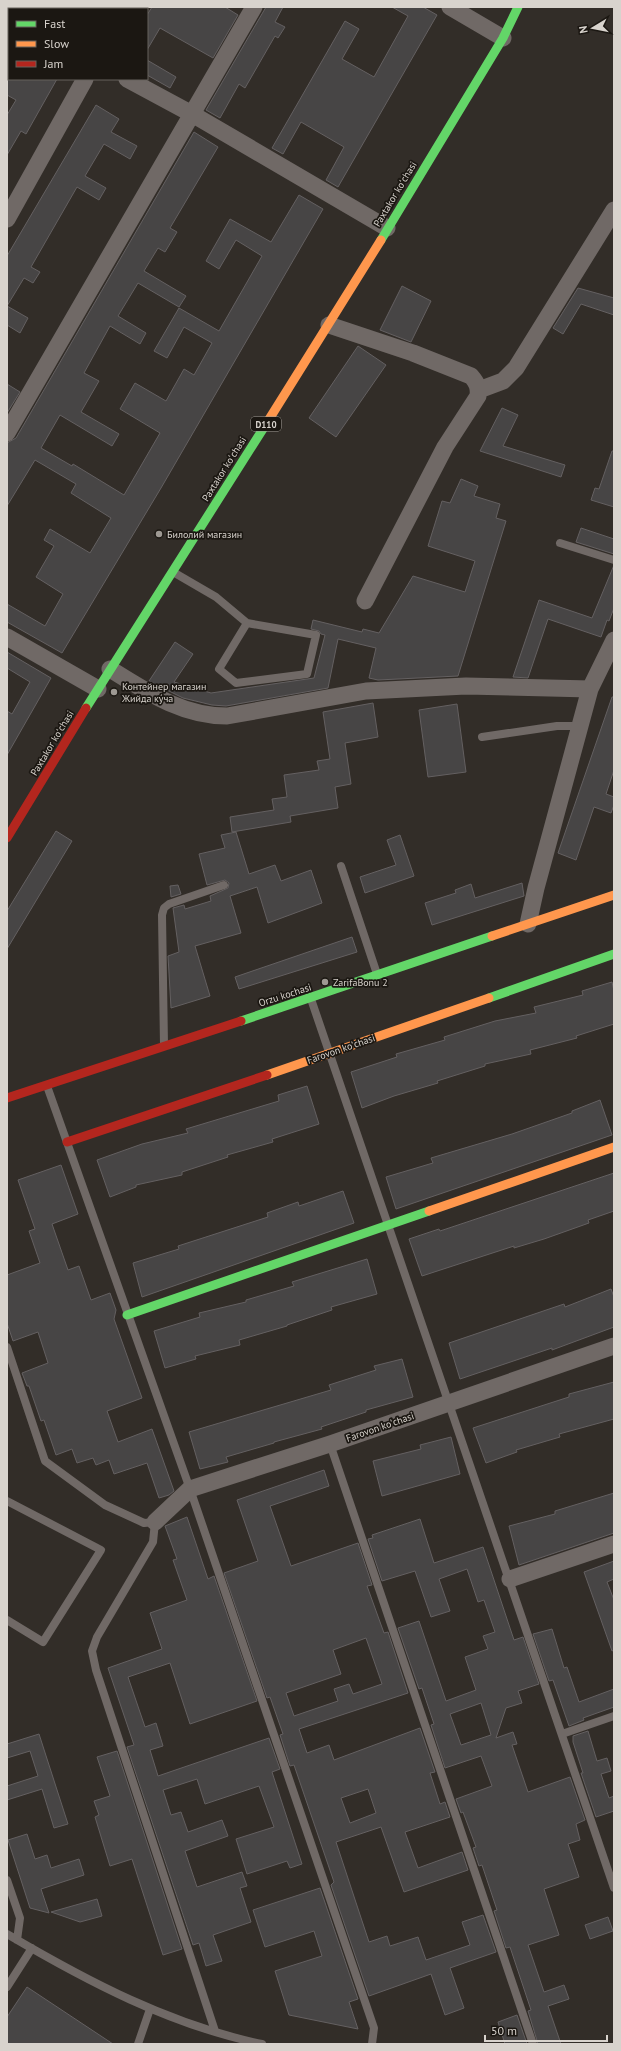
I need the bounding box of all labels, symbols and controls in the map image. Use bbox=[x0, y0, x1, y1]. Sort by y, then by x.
legend bbox=[8, 8, 148, 80]
north arrow bbox=[573, 8, 613, 48]
text: Fast bbox=[44, 16, 65, 31]
text: N bbox=[576, 25, 591, 35]
text: Slow bbox=[44, 36, 69, 51]
text: Jam bbox=[43, 56, 63, 71]
street label: Paxtakor koʻchasi bbox=[370, 159, 420, 229]
road number: D110 bbox=[251, 417, 281, 431]
street label: Paxtakor koʻchasi bbox=[199, 434, 249, 504]
place label: Билолий магазин bbox=[167, 528, 242, 541]
marker: Билолий магазин bbox=[154, 529, 164, 539]
place label: Контейнер магазин Жийда ку́ча bbox=[121, 680, 206, 705]
marker: Контейнер магазин Жийда ку́ча bbox=[109, 687, 119, 697]
street label: Paxtakor koʻchasi bbox=[27, 708, 77, 778]
place label: ZarifaBonu 2 bbox=[333, 976, 388, 989]
marker: ZarifaBonu 2 bbox=[320, 977, 330, 987]
street label: Orzu kochasi bbox=[257, 980, 313, 1010]
street label: Farovon koʻchasi bbox=[305, 1031, 377, 1067]
street label: Farovon koʻchasi bbox=[344, 1409, 416, 1445]
scale bar bbox=[485, 2017, 607, 2043]
text: 50 m bbox=[491, 2023, 517, 2038]

